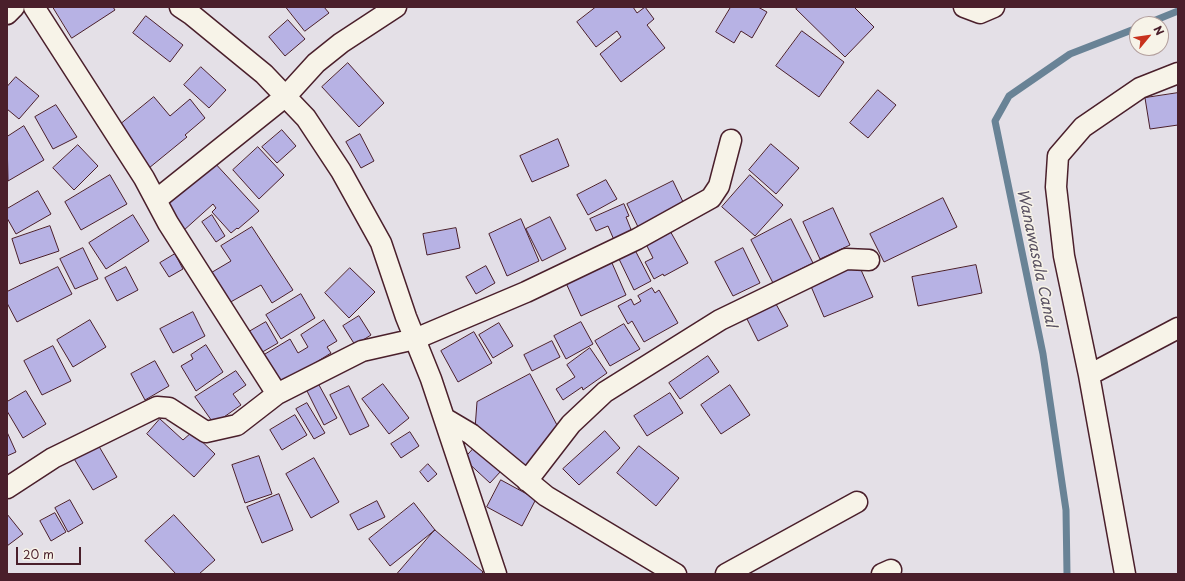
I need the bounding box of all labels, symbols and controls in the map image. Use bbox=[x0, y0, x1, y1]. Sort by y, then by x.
north arrow bbox=[1129, 16, 1169, 56]
text: N bbox=[1150, 22, 1169, 38]
water label: Wanawasala Canal bbox=[1013, 187, 1059, 329]
scale bar bbox=[18, 539, 83, 565]
text: 20 m bbox=[23, 545, 54, 563]

